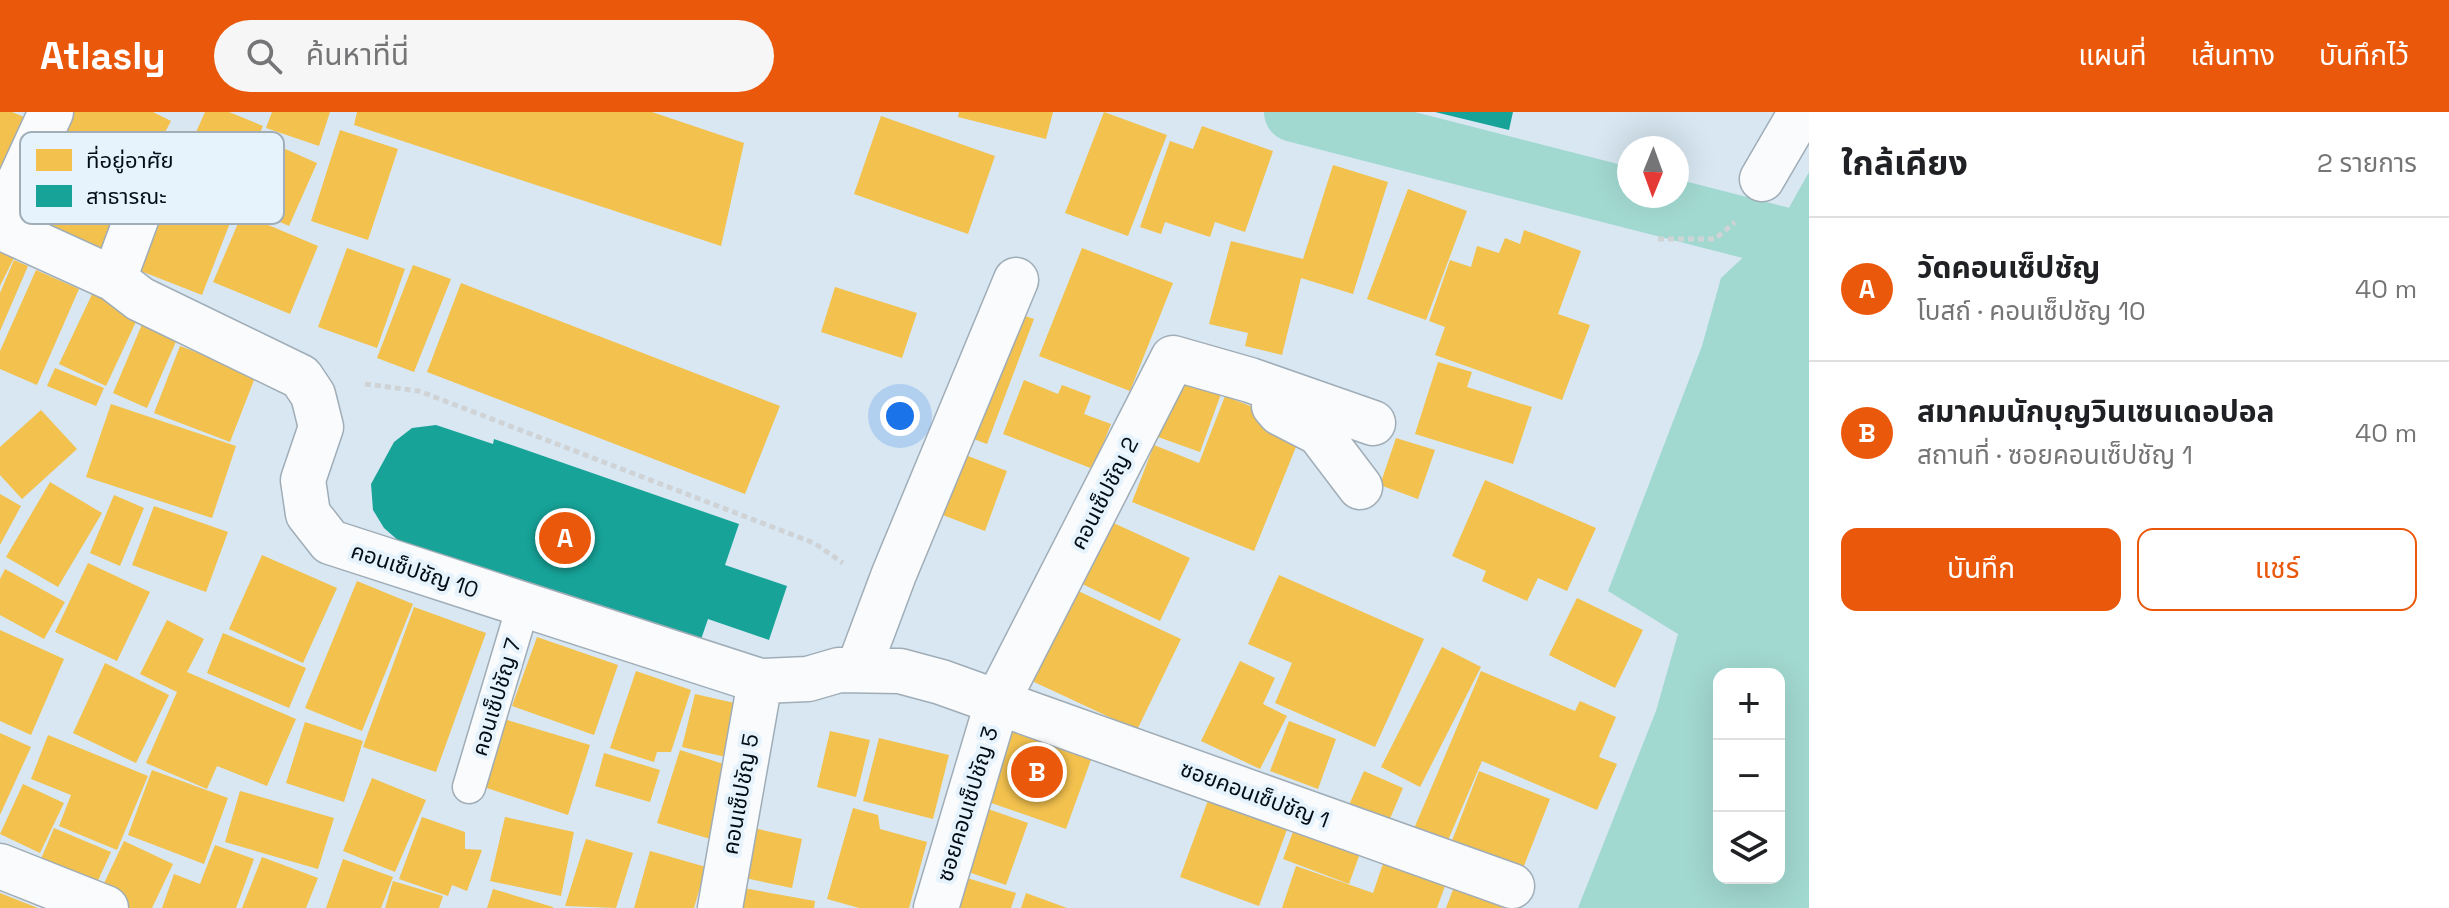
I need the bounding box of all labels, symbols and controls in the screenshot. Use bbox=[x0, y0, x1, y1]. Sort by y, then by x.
search box bbox=[214, 20, 774, 92]
text: Atlasly bbox=[40, 32, 166, 80]
icon: search bbox=[242, 34, 286, 78]
text: ค้นหาที่นี่ bbox=[306, 35, 409, 74]
text: แผนที่ bbox=[2078, 37, 2146, 73]
text: เส้นทาง bbox=[2190, 37, 2275, 73]
text: บันทึกไว้ bbox=[2319, 37, 2409, 73]
legend bbox=[20, 132, 284, 224]
north arrow bbox=[1617, 136, 1689, 208]
text: ใกล้เคียง bbox=[1841, 142, 1968, 185]
text: ที่อยู่อาศัย bbox=[86, 145, 174, 174]
text: 2 รายการ bbox=[2317, 146, 2417, 180]
text: สาธารณะ bbox=[86, 182, 167, 210]
text: วัดคอนเซ็ปชัญ bbox=[1917, 248, 2100, 287]
text: A bbox=[1859, 272, 1875, 306]
text: 40 m bbox=[2355, 272, 2417, 306]
text: โบสถ์ · คอนเซ็ปชัญ 10 bbox=[1917, 294, 2146, 328]
text: สมาคมนักบุญวินเซนเดอปอล bbox=[1917, 392, 2275, 431]
your location bbox=[880, 396, 920, 436]
text: B bbox=[1858, 416, 1876, 450]
text: 40 m bbox=[2355, 416, 2417, 450]
street label: คอนเซ็ปชัญ 2 bbox=[1064, 432, 1144, 554]
text: สถานที่ · ซอยคอนเซ็ปชัญ 1 bbox=[1917, 438, 2193, 472]
pin: A bbox=[539, 508, 591, 568]
button: บันทึก bbox=[1841, 528, 2121, 611]
button: แชร์ bbox=[2137, 528, 2417, 611]
street label: คอนเซ็ปชัญ 10 bbox=[348, 536, 482, 604]
street label: คอนเซ็ปชัญ 7 bbox=[465, 635, 527, 759]
map controls bbox=[1713, 668, 1785, 884]
button: + bbox=[1713, 668, 1785, 740]
street label: ซอยคอนเซ็ปชัญ 3 bbox=[930, 723, 1004, 885]
street label: คอนเซ็ปชัญ 5 bbox=[716, 731, 764, 857]
button: − bbox=[1713, 740, 1785, 812]
pin: B bbox=[1011, 742, 1063, 802]
street label: ซอยคอนเซ็ปชัญ 1 bbox=[1177, 754, 1333, 834]
button: layers bbox=[1713, 812, 1785, 884]

